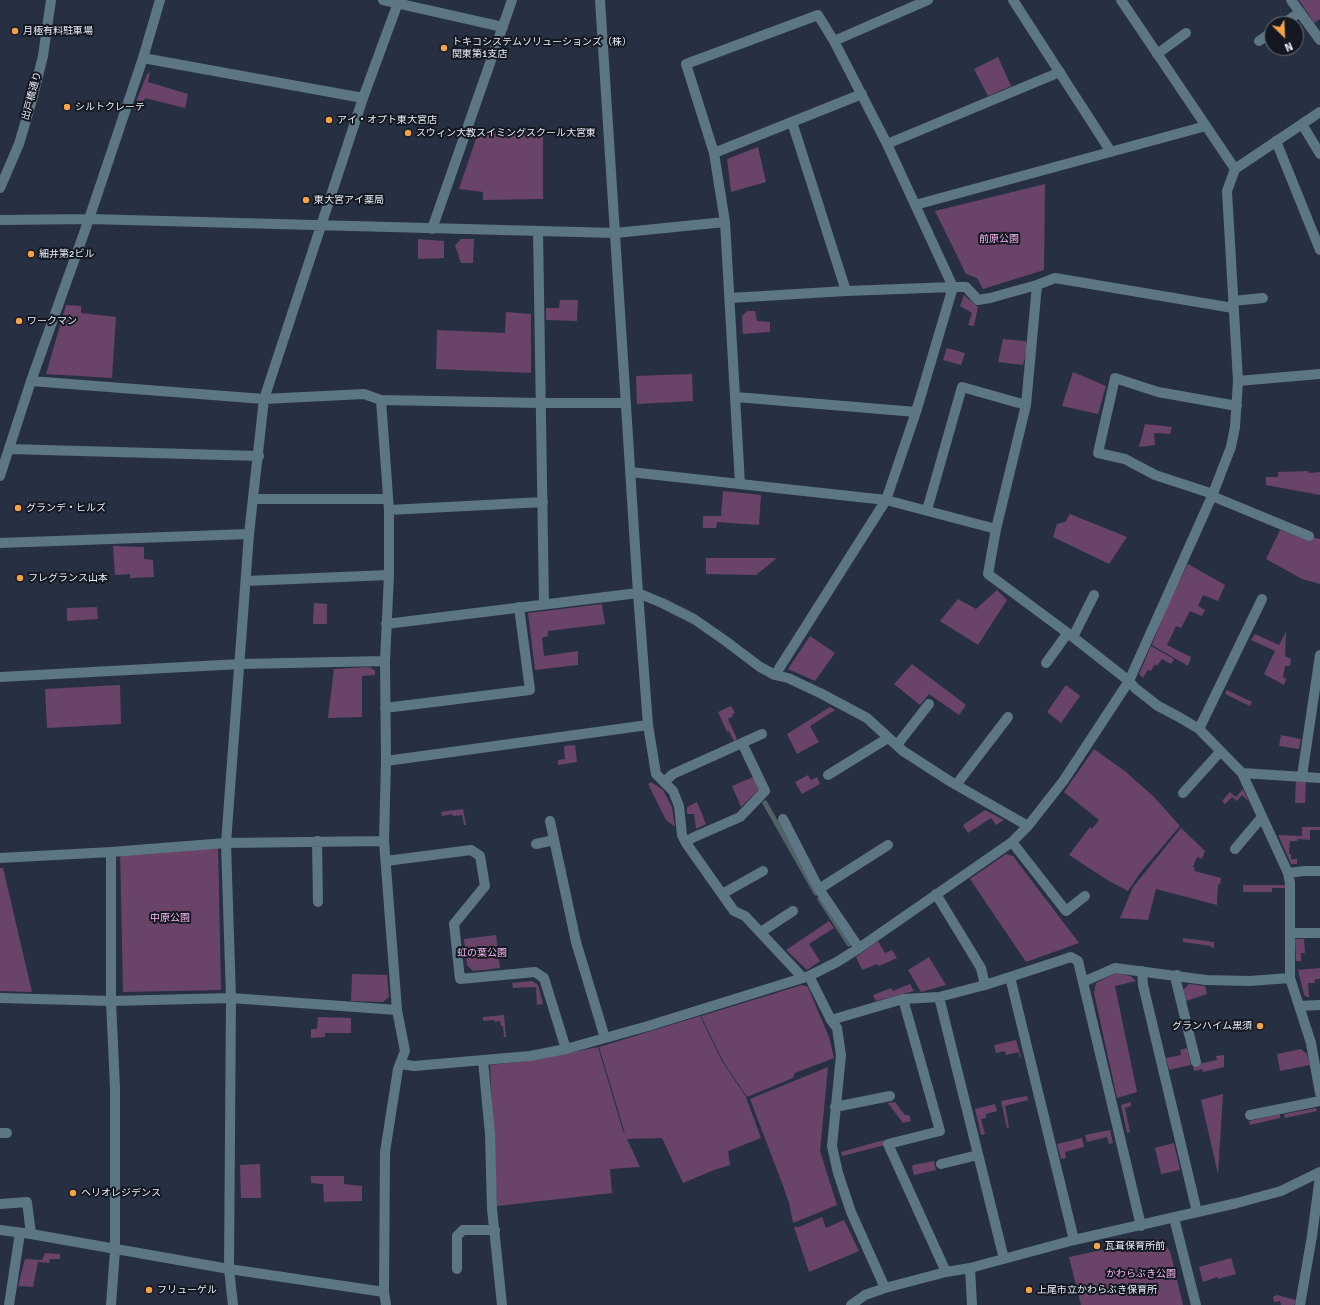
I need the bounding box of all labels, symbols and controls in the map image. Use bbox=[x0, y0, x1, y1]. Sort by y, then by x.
north arrow bbox=[1264, 16, 1304, 56]
place label: 月極有料駐車場 bbox=[23, 25, 93, 37]
marker: 月極有料駐車場 bbox=[10, 26, 20, 36]
place label: トキコシステムソリューションズ（株） 関東第1支店 bbox=[452, 36, 632, 60]
text: N bbox=[1283, 39, 1295, 54]
marker: トキコシステムソリューションズ（株） 関東第1支店 bbox=[439, 43, 449, 53]
street label: 出戸橋通り bbox=[20, 70, 44, 122]
place label: シルトクレーテ bbox=[75, 101, 145, 113]
marker: シルトクレーテ bbox=[62, 102, 72, 112]
place label: アイ・オプト東大宮店 bbox=[337, 114, 437, 126]
marker: アイ・オプト東大宮店 bbox=[324, 115, 334, 125]
place label: スウィン大教スイミングスクール大宮東 bbox=[416, 127, 596, 139]
marker: スウィン大教スイミングスクール大宮東 bbox=[403, 128, 413, 138]
place label: 東大宮アイ薬局 bbox=[314, 194, 384, 206]
marker: 東大宮アイ薬局 bbox=[301, 195, 311, 205]
park label: 前原公園 bbox=[979, 233, 1019, 245]
place label: 細井第2ビル bbox=[39, 248, 94, 260]
marker: 細井第2ビル bbox=[26, 249, 36, 259]
place label: ワークマン bbox=[27, 315, 77, 327]
marker: ワークマン bbox=[14, 316, 24, 326]
place label: グランデ・ヒルズ bbox=[26, 502, 106, 514]
marker: グランデ・ヒルズ bbox=[13, 503, 23, 513]
place label: フレグランス山本 bbox=[28, 572, 108, 584]
marker: フレグランス山本 bbox=[15, 573, 25, 583]
park label: 中原公園 bbox=[150, 912, 190, 924]
park label: 虹の葉公園 bbox=[457, 947, 507, 959]
place label: グランハイム黒須 bbox=[1172, 1020, 1252, 1032]
marker: グランハイム黒須 bbox=[1255, 1021, 1265, 1031]
place label: ヘリオレジデンス bbox=[81, 1187, 161, 1199]
marker: ヘリオレジデンス bbox=[68, 1188, 78, 1198]
place label: 瓦葺保育所前 bbox=[1105, 1240, 1165, 1252]
marker: 瓦葺保育所前 bbox=[1092, 1241, 1102, 1251]
park label: かわらぶき公園 bbox=[1106, 1268, 1176, 1280]
place label: フリューゲル bbox=[157, 1284, 217, 1296]
place label: 上尾市立かわらぶき保育所 bbox=[1037, 1284, 1157, 1296]
marker: フリューゲル bbox=[144, 1285, 154, 1295]
marker: 上尾市立かわらぶき保育所 bbox=[1024, 1285, 1034, 1295]

